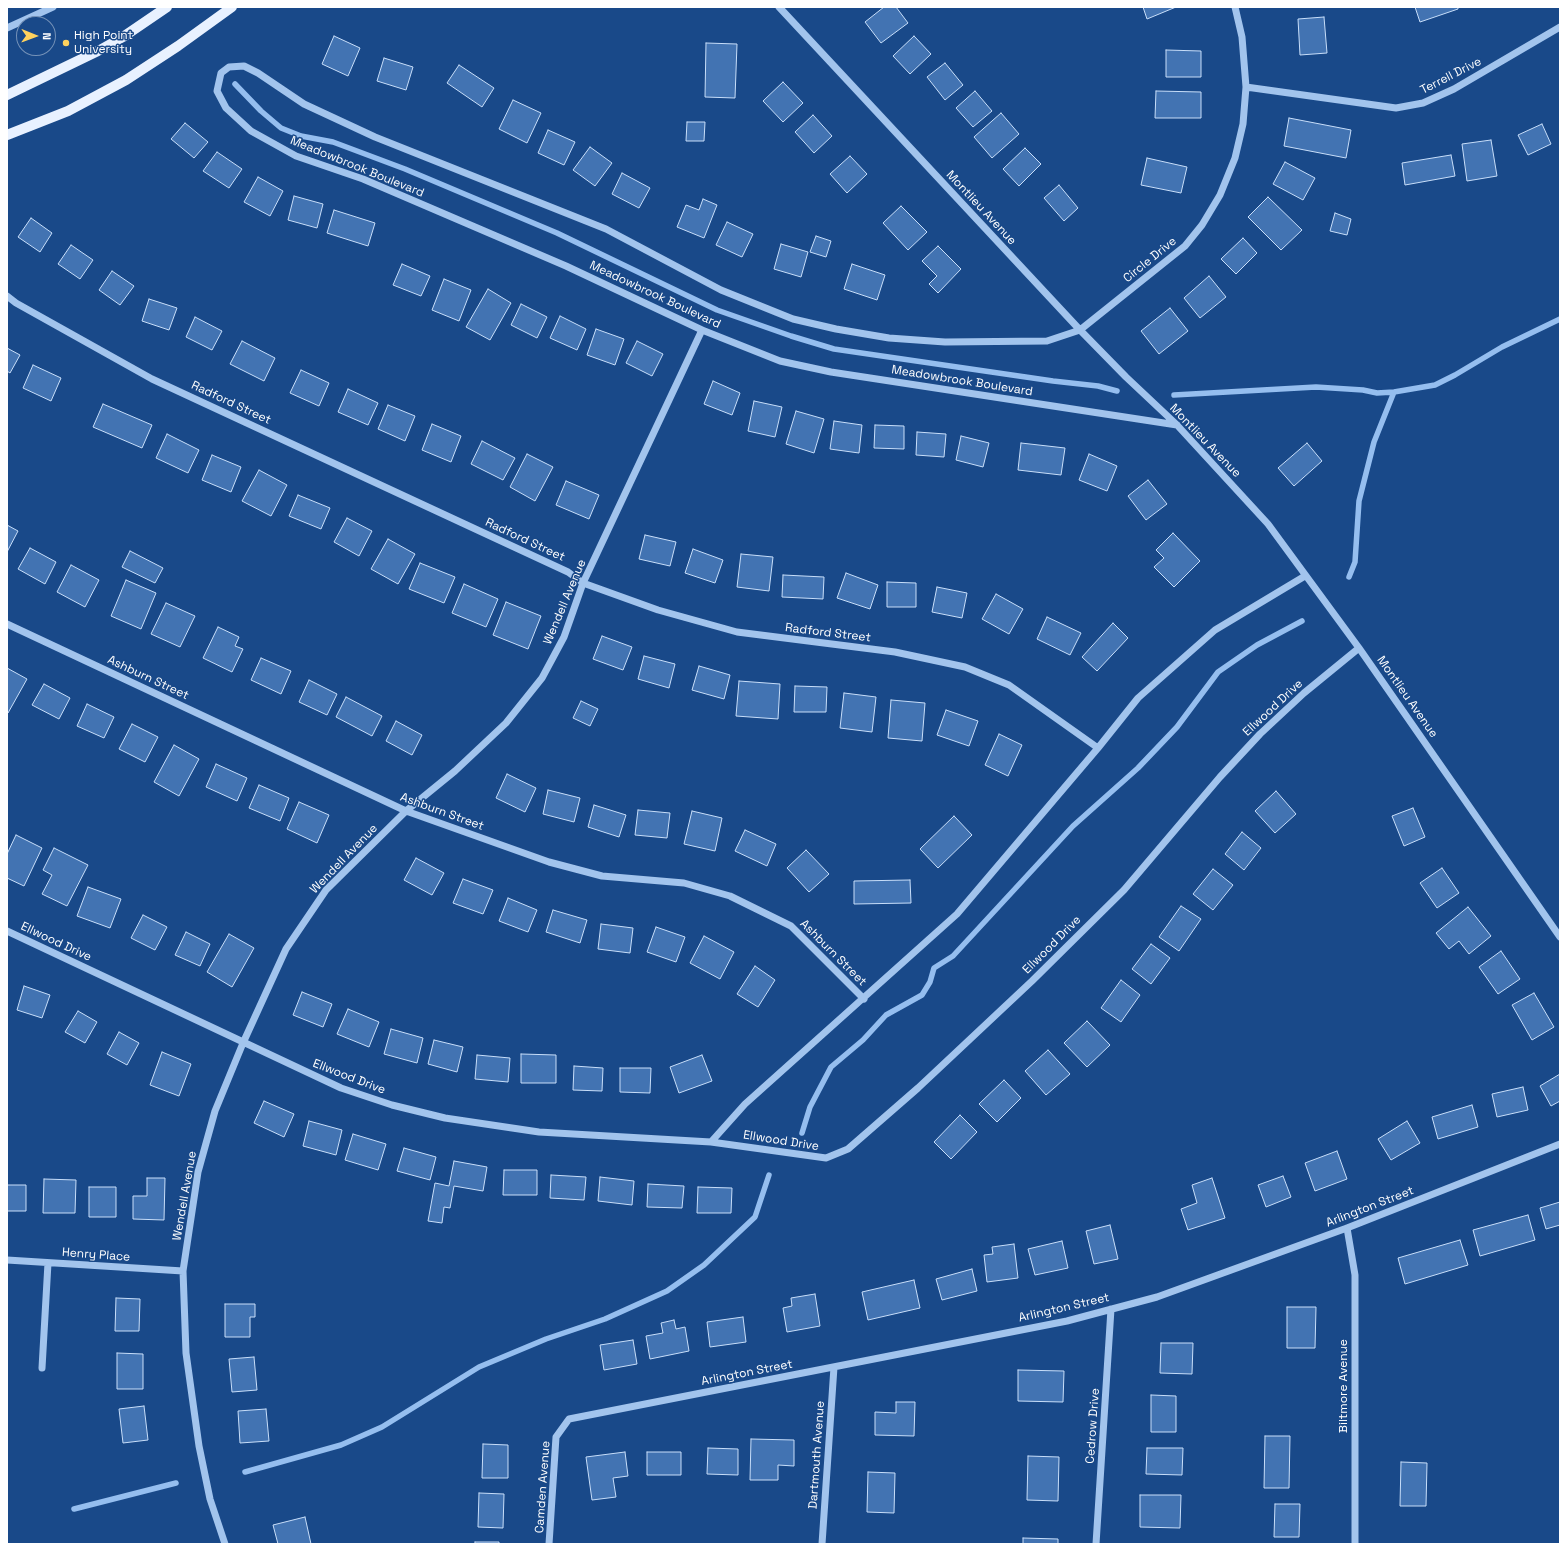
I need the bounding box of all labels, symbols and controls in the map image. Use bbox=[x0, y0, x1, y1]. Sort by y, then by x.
north arrow bbox=[16, 16, 56, 56]
place label: High Point University bbox=[74, 29, 133, 57]
text: N bbox=[40, 32, 54, 40]
marker: High Point University bbox=[61, 38, 71, 48]
street label: Terrell Drive bbox=[1418, 54, 1484, 98]
street label: Meadowbrook Boulevard bbox=[288, 134, 426, 200]
street label: Montlieu Avenue bbox=[943, 168, 1019, 248]
street label: Circle Drive bbox=[1121, 234, 1179, 286]
street label: Meadowbrook Boulevard bbox=[587, 258, 723, 332]
street label: Meadowbrook Boulevard bbox=[890, 363, 1034, 399]
street label: Radford Street bbox=[189, 378, 273, 428]
street label: Montlieu Avenue bbox=[1166, 401, 1244, 481]
street label: Radford Street bbox=[483, 515, 567, 565]
street label: Wendell Avenue bbox=[541, 557, 589, 647]
street label: Radford Street bbox=[784, 621, 872, 645]
street label: Ashburn Street bbox=[105, 653, 191, 703]
street label: Montlieu Avenue bbox=[1373, 653, 1441, 741]
street label: Ellwood Drive bbox=[1240, 677, 1306, 739]
street label: Ashburn Street bbox=[398, 790, 486, 834]
street label: Wendell Avenue bbox=[307, 821, 381, 897]
street label: Ellwood Drive bbox=[1020, 913, 1084, 977]
street label: Ashburn Street bbox=[797, 917, 869, 989]
street label: Ellwood Drive bbox=[18, 919, 94, 965]
street label: Ellwood Drive bbox=[311, 1057, 387, 1097]
street label: Ellwood Drive bbox=[742, 1128, 820, 1154]
street label: Wendell Avenue bbox=[170, 1150, 200, 1242]
street label: Arlington Street bbox=[1324, 1184, 1416, 1230]
street label: Henry Place bbox=[61, 1245, 131, 1265]
street label: Arlington Street bbox=[1017, 1291, 1111, 1325]
street label: Biltmore Avenue bbox=[1337, 1339, 1351, 1433]
street label: Arlington Street bbox=[700, 1357, 794, 1389]
street label: Cedrow Drive bbox=[1083, 1388, 1103, 1464]
street label: Dartmouth Avenue bbox=[806, 1400, 828, 1510]
street label: Camden Avenue bbox=[533, 1440, 553, 1534]

